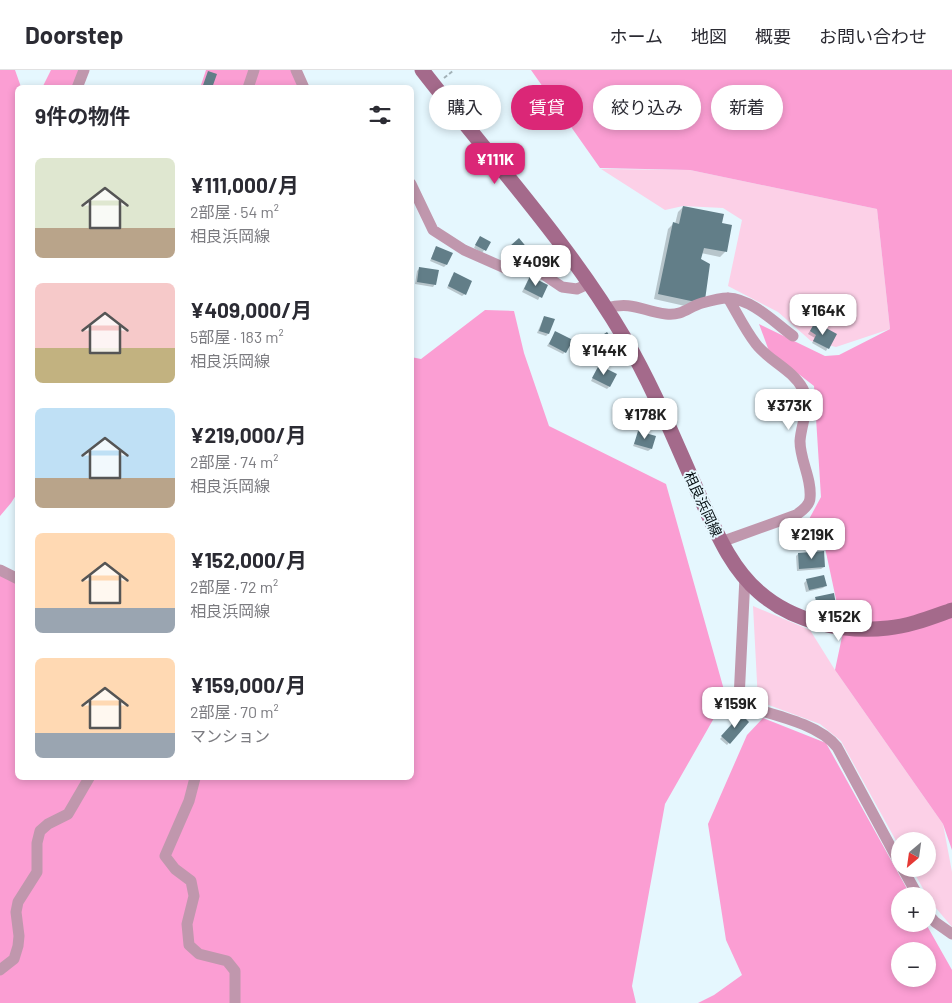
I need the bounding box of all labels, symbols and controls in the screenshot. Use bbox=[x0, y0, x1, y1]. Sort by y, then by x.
text: Doorstep bbox=[25, 20, 123, 49]
text: ホーム bbox=[610, 25, 663, 47]
text: 地図 bbox=[691, 25, 727, 47]
text: 概要 bbox=[755, 25, 791, 47]
text: お問い合わせ bbox=[819, 25, 927, 47]
chip: 購入 bbox=[429, 85, 501, 130]
chip: 賃貸 bbox=[511, 85, 583, 130]
chip: 絞り込み bbox=[593, 85, 701, 130]
chip: 新着 bbox=[711, 85, 783, 130]
icon: filters bbox=[366, 101, 394, 129]
text: 9件の物件 bbox=[35, 103, 130, 128]
pin: ¥111K bbox=[460, 142, 530, 185]
text: ¥111K bbox=[476, 149, 514, 168]
text: ¥111,000/月 bbox=[190, 172, 299, 197]
icon: home bbox=[75, 178, 135, 238]
text: 2部屋 · 54 m² bbox=[190, 202, 279, 221]
text: 相良浜岡線 bbox=[190, 226, 270, 245]
pin: ¥409K bbox=[501, 244, 571, 287]
text: ¥409K bbox=[512, 251, 560, 270]
pin: ¥164K bbox=[788, 294, 858, 336]
text: ¥409,000/月 bbox=[190, 297, 312, 322]
text: ¥164K bbox=[801, 300, 845, 319]
icon: home bbox=[75, 303, 135, 363]
text: 5部屋 · 183 m² bbox=[190, 327, 284, 346]
pin: ¥144K bbox=[569, 334, 639, 376]
text: ¥144K bbox=[581, 340, 627, 359]
text: 相良浜岡線 bbox=[190, 351, 270, 370]
pin: ¥373K bbox=[754, 388, 824, 431]
text: ¥373K bbox=[766, 395, 812, 414]
pin: ¥178K bbox=[610, 398, 680, 440]
text: ¥178K bbox=[623, 404, 667, 423]
text: ¥219,000/月 bbox=[190, 422, 307, 447]
icon: home bbox=[75, 428, 135, 488]
text: 2部屋 · 74 m² bbox=[190, 452, 278, 471]
street label: 相良浜岡線 bbox=[681, 468, 726, 539]
text: 相良浜岡線 bbox=[190, 476, 270, 495]
pin: ¥219K bbox=[777, 518, 847, 560]
text: ¥219K bbox=[790, 524, 834, 543]
text: ¥152,000/月 bbox=[190, 547, 307, 572]
icon: home bbox=[75, 553, 135, 613]
text: 2部屋 · 72 m² bbox=[190, 577, 278, 596]
pin: ¥152K bbox=[804, 600, 874, 642]
text: 相良浜岡線 bbox=[190, 601, 270, 620]
text: ¥152K bbox=[817, 606, 861, 625]
text: ¥159,000/月 bbox=[190, 672, 306, 697]
icon: home bbox=[75, 678, 135, 738]
pin: ¥159K bbox=[700, 686, 770, 729]
text: ¥159K bbox=[713, 693, 757, 712]
text: 2部屋 · 70 m² bbox=[190, 702, 279, 721]
text: マンション bbox=[190, 726, 270, 745]
north arrow bbox=[891, 832, 936, 878]
map controls bbox=[891, 832, 936, 987]
button: + bbox=[891, 887, 936, 932]
button: − bbox=[891, 942, 936, 987]

